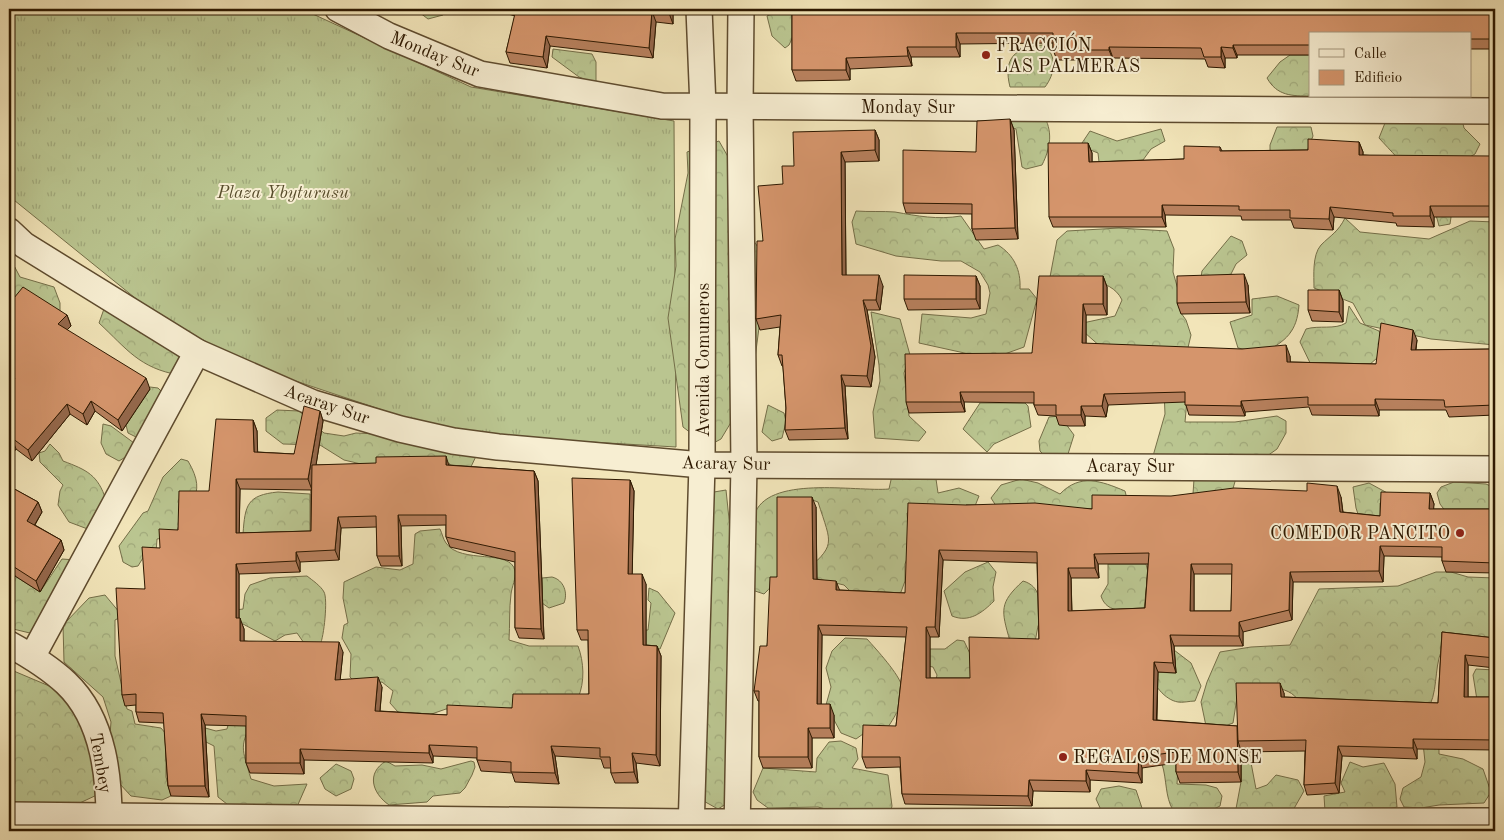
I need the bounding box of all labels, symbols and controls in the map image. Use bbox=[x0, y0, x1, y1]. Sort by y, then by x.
street label: Monday Sur bbox=[387, 29, 482, 81]
place label: FRACCIÓN LAS PALMERAS bbox=[996, 32, 1140, 76]
legend bbox=[1309, 32, 1472, 98]
text: Calle bbox=[1354, 47, 1387, 62]
marker: FRACCIÓN LAS PALMERAS bbox=[980, 49, 992, 61]
text: Edificio bbox=[1354, 71, 1402, 86]
street label: Monday Sur bbox=[861, 99, 956, 117]
park label: Plaza Ybyturusu bbox=[216, 184, 349, 202]
street label: Avenida Comuneros bbox=[695, 283, 713, 437]
street label: Acaray Sur bbox=[282, 382, 372, 428]
street label: Acaray Sur bbox=[681, 454, 771, 474]
street label: Acaray Sur bbox=[1085, 458, 1175, 476]
place label: COMEDOR PANCITO bbox=[1270, 525, 1450, 543]
marker: COMEDOR PANCITO bbox=[1454, 527, 1466, 539]
street label: Tembey bbox=[86, 731, 114, 795]
place label: REGALOS DE MONSE bbox=[1073, 749, 1262, 767]
marker: REGALOS DE MONSE bbox=[1057, 751, 1069, 763]

